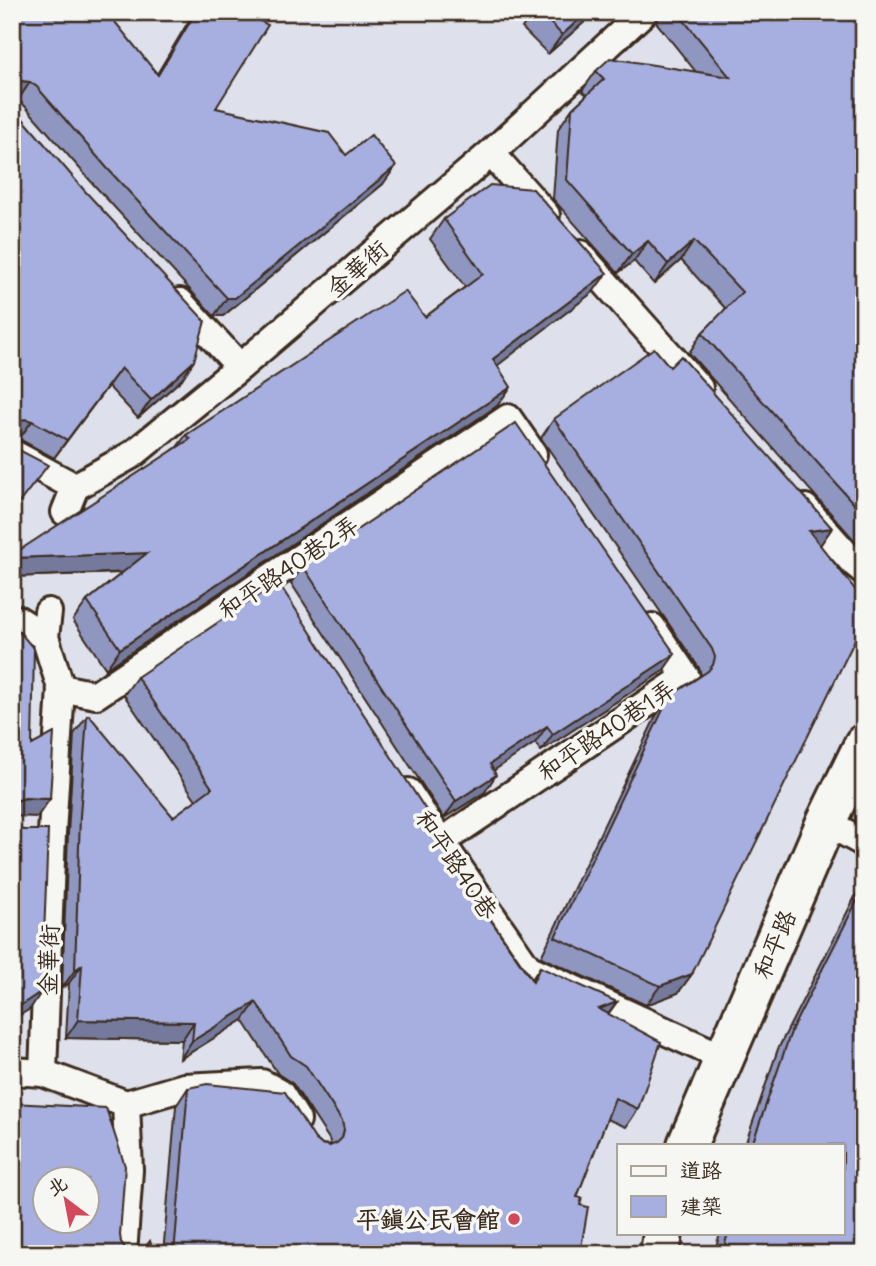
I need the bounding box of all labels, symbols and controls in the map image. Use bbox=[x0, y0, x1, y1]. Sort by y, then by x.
street label: 金華街 bbox=[320, 233, 394, 303]
street label: 和平路40巷2弄 bbox=[212, 509, 364, 625]
street label: 和平路40巷1弄 bbox=[532, 673, 680, 787]
street label: 和平路40巷 bbox=[409, 804, 505, 924]
street label: 和平路 bbox=[746, 905, 802, 983]
street label: 金華街 bbox=[32, 923, 64, 997]
legend bbox=[617, 1144, 844, 1234]
text: 道路 bbox=[680, 1157, 722, 1184]
north arrow bbox=[32, 1164, 102, 1234]
text: 北 bbox=[43, 1170, 71, 1201]
text: 建築 bbox=[680, 1193, 722, 1220]
place label: 平鎮公民會館 bbox=[356, 1204, 500, 1234]
marker: 平鎮公民會館 bbox=[506, 1211, 522, 1227]

